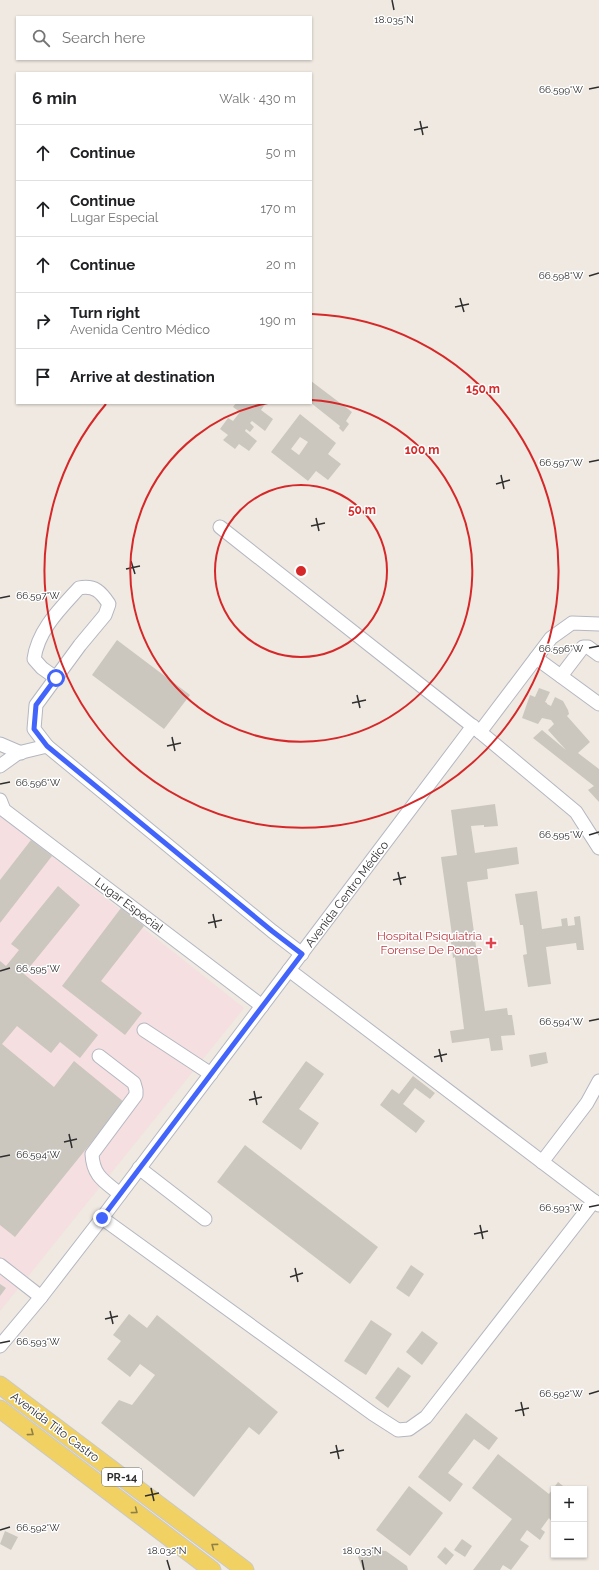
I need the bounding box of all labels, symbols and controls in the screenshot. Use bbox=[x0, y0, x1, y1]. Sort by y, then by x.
text: 18.035°N bbox=[374, 14, 414, 25]
search box bbox=[16, 16, 312, 60]
icon: search bbox=[30, 27, 52, 49]
text: Search here bbox=[62, 29, 145, 47]
text: 66.599°W bbox=[539, 84, 583, 95]
text: 6 min bbox=[32, 88, 77, 108]
text: Walk · 430 m bbox=[219, 91, 296, 106]
icon: ahead bbox=[32, 142, 54, 164]
text: Continue bbox=[70, 144, 135, 162]
text: 50 m bbox=[266, 145, 296, 160]
text: Continue bbox=[70, 192, 135, 210]
icon: ahead bbox=[32, 198, 54, 220]
text: 170 m bbox=[260, 201, 296, 216]
text: Lugar Especial bbox=[70, 210, 158, 225]
icon: ahead bbox=[32, 254, 54, 276]
text: Continue bbox=[70, 256, 135, 274]
text: 20 m bbox=[266, 257, 296, 272]
text: 66.598°W bbox=[539, 270, 584, 281]
text: Turn right bbox=[70, 304, 140, 322]
icon: right bbox=[32, 310, 54, 332]
text: 190 m bbox=[260, 313, 296, 328]
text: Avenida Centro Médico bbox=[70, 322, 210, 337]
icon: arrive bbox=[32, 366, 54, 388]
text: Arrive at destination bbox=[70, 368, 215, 386]
text: 150 m bbox=[466, 382, 500, 396]
text: 100 m bbox=[405, 443, 439, 457]
text: 66.597°W bbox=[539, 457, 583, 468]
text: 50 m bbox=[348, 503, 376, 517]
centre of rings bbox=[294, 564, 308, 578]
text: 66.597°W bbox=[16, 590, 60, 601]
text: 66.596°W bbox=[539, 643, 584, 654]
route start bbox=[47, 669, 65, 687]
text: 66.596°W bbox=[16, 777, 61, 788]
text: 66.595°W bbox=[539, 829, 583, 840]
street label: Avenida Centro Médico bbox=[303, 838, 391, 950]
street label: Lugar Especial bbox=[92, 875, 166, 936]
place label: Hospital Psiquiatria Forense De Ponce bbox=[377, 929, 482, 957]
marker: Hospital Psiquiatria Forense De Ponce bbox=[485, 937, 497, 949]
text: 66.595°W bbox=[16, 963, 60, 974]
text: 66.594°W bbox=[539, 1016, 583, 1027]
text: 66.594°W bbox=[16, 1149, 60, 1160]
text: 66.593°W bbox=[539, 1202, 583, 1213]
route end bbox=[93, 1209, 111, 1227]
text: 66.593°W bbox=[16, 1336, 60, 1347]
text: 66.592°W bbox=[539, 1388, 583, 1399]
street label: Avenida Tito Castro bbox=[8, 1389, 102, 1465]
one-way arrow bbox=[27, 1428, 34, 1435]
road number: PR-14 bbox=[102, 1468, 142, 1486]
map controls bbox=[551, 1486, 587, 1558]
button: + bbox=[551, 1486, 587, 1522]
one-way arrow bbox=[130, 1506, 137, 1513]
text: 66.592°W bbox=[16, 1522, 60, 1533]
button: − bbox=[551, 1522, 587, 1558]
one-way arrow bbox=[211, 1544, 218, 1551]
text: 18.032°N bbox=[147, 1545, 187, 1556]
text: 18.033°N bbox=[342, 1545, 382, 1556]

